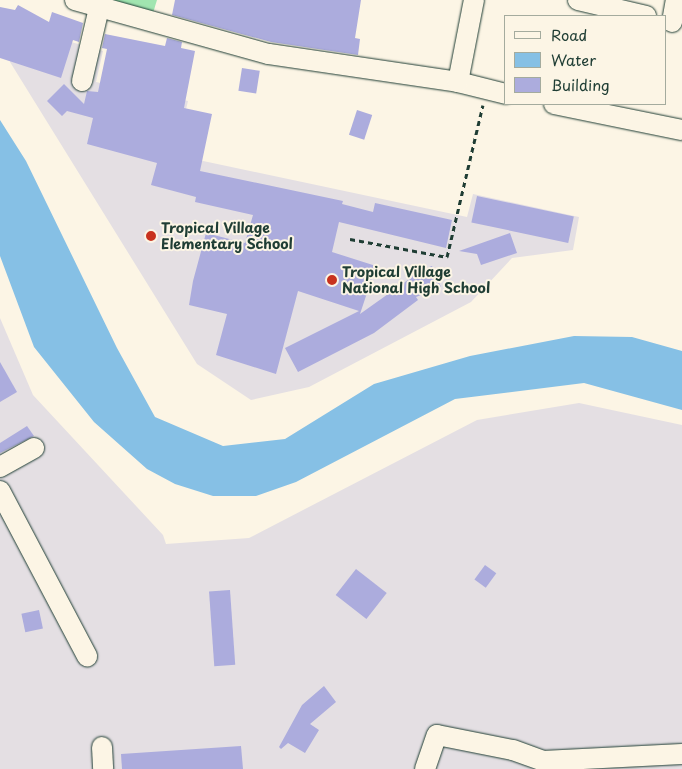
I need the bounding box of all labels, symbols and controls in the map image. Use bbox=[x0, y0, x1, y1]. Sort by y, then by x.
legend bbox=[504, 15, 667, 105]
text: Road bbox=[551, 23, 587, 46]
text: Water bbox=[551, 48, 596, 71]
text: Building bbox=[551, 73, 610, 96]
place label: Tropical Village Elementary School bbox=[161, 220, 293, 252]
marker: Tropical Village Elementary School bbox=[145, 230, 157, 242]
place label: Tropical Village National High School bbox=[342, 264, 491, 296]
marker: Tropical Village National High School bbox=[326, 274, 338, 286]

